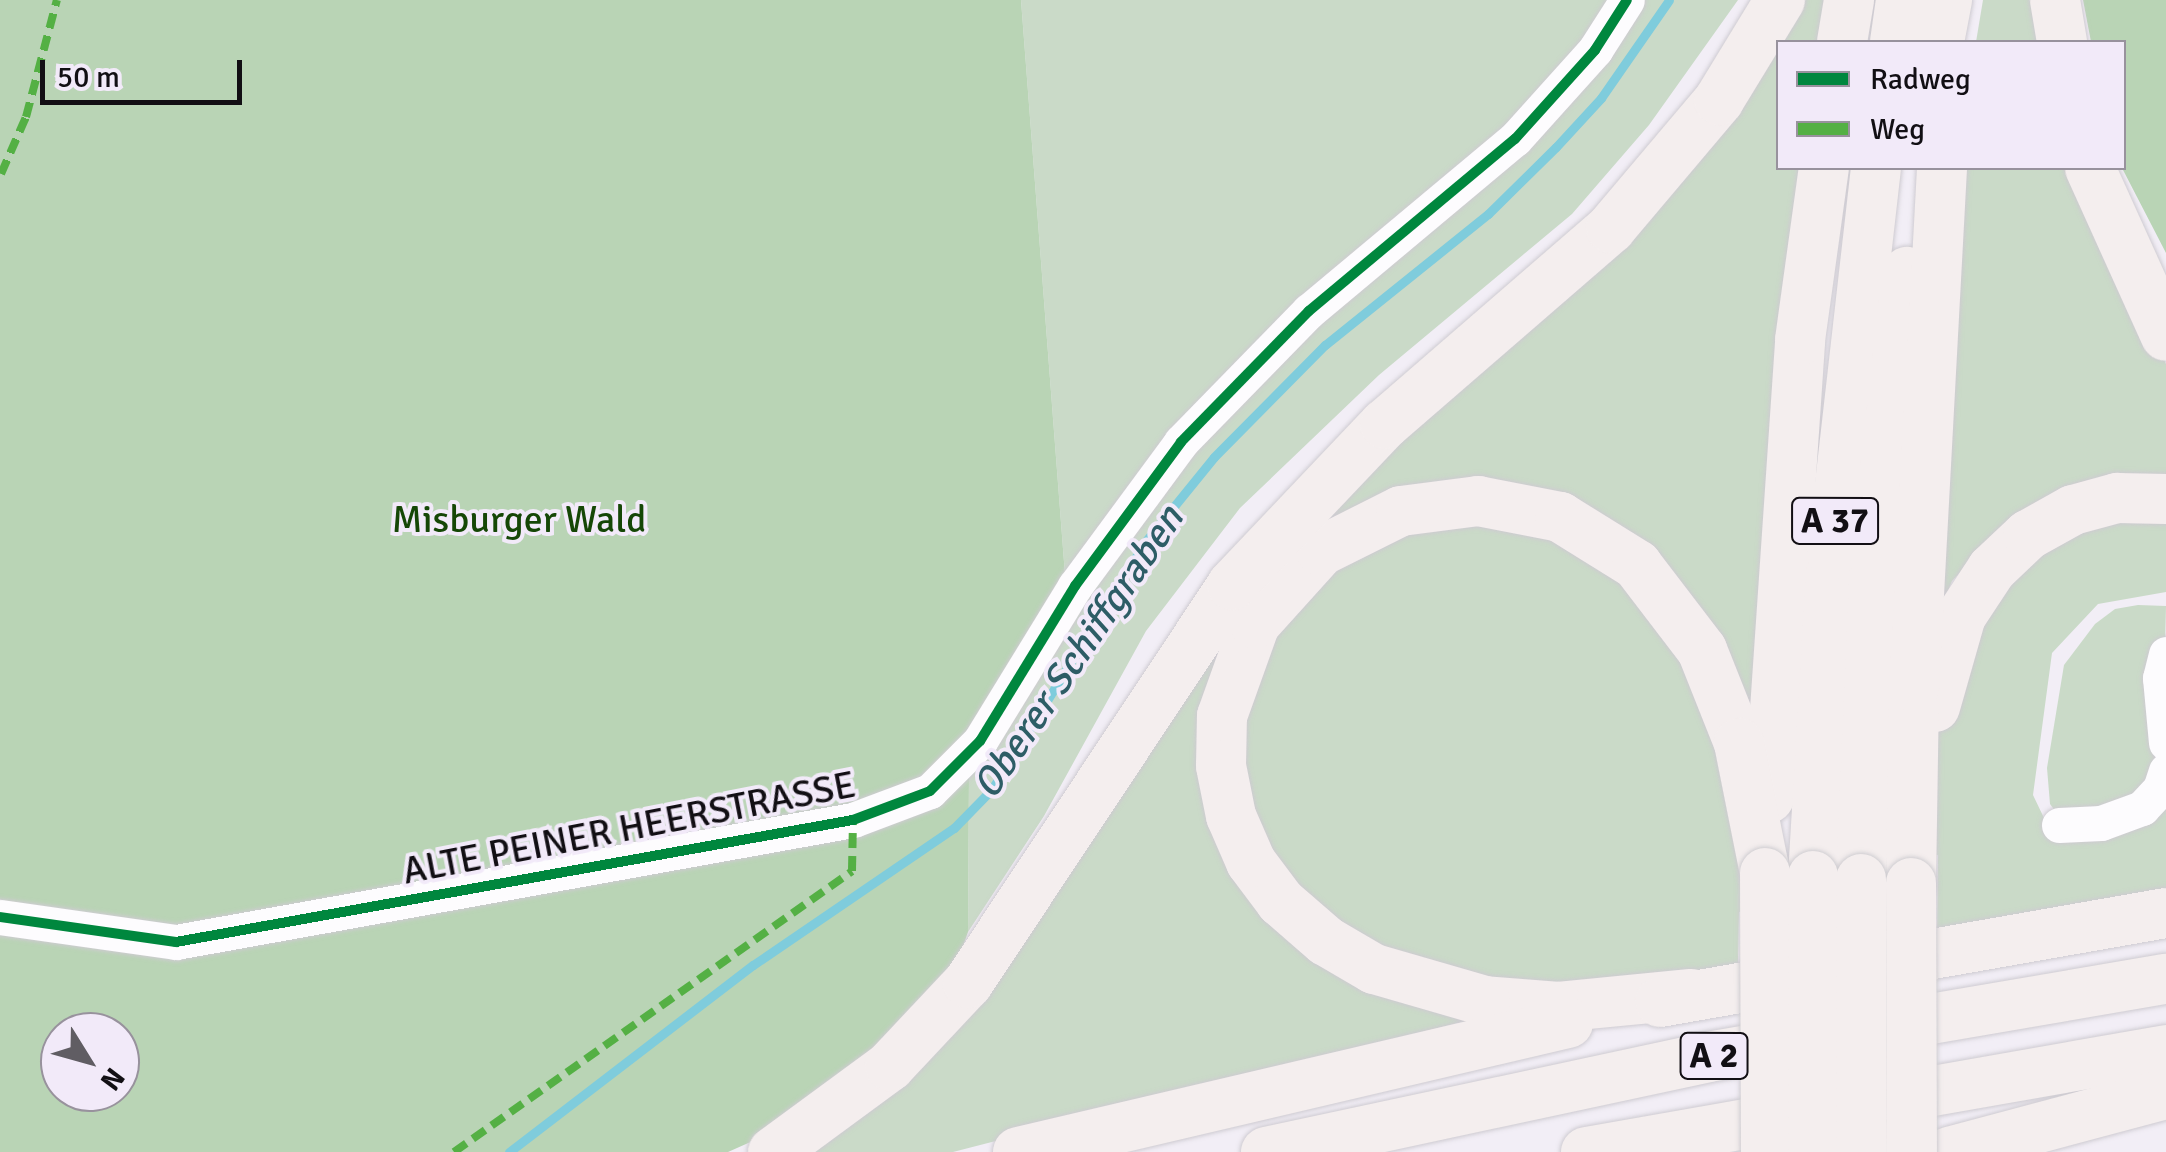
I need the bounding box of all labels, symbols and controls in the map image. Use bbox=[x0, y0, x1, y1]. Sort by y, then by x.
scale bar bbox=[45, 40, 248, 102]
legend bbox=[1776, 40, 2126, 170]
text: 50 m bbox=[57, 59, 120, 96]
text: Radweg bbox=[1870, 61, 1971, 98]
text: Weg bbox=[1870, 111, 1925, 148]
road number: A 37 bbox=[1790, 491, 1880, 551]
park label: Misburger Wald bbox=[392, 497, 646, 543]
water label: Oberer Schiffgraben bbox=[962, 497, 1194, 807]
street label: ALTE PEINER HEERSTRASSE bbox=[399, 762, 859, 894]
north arrow bbox=[40, 1012, 140, 1112]
road number: A 2 bbox=[1679, 1026, 1749, 1086]
text: N bbox=[93, 1061, 132, 1097]

